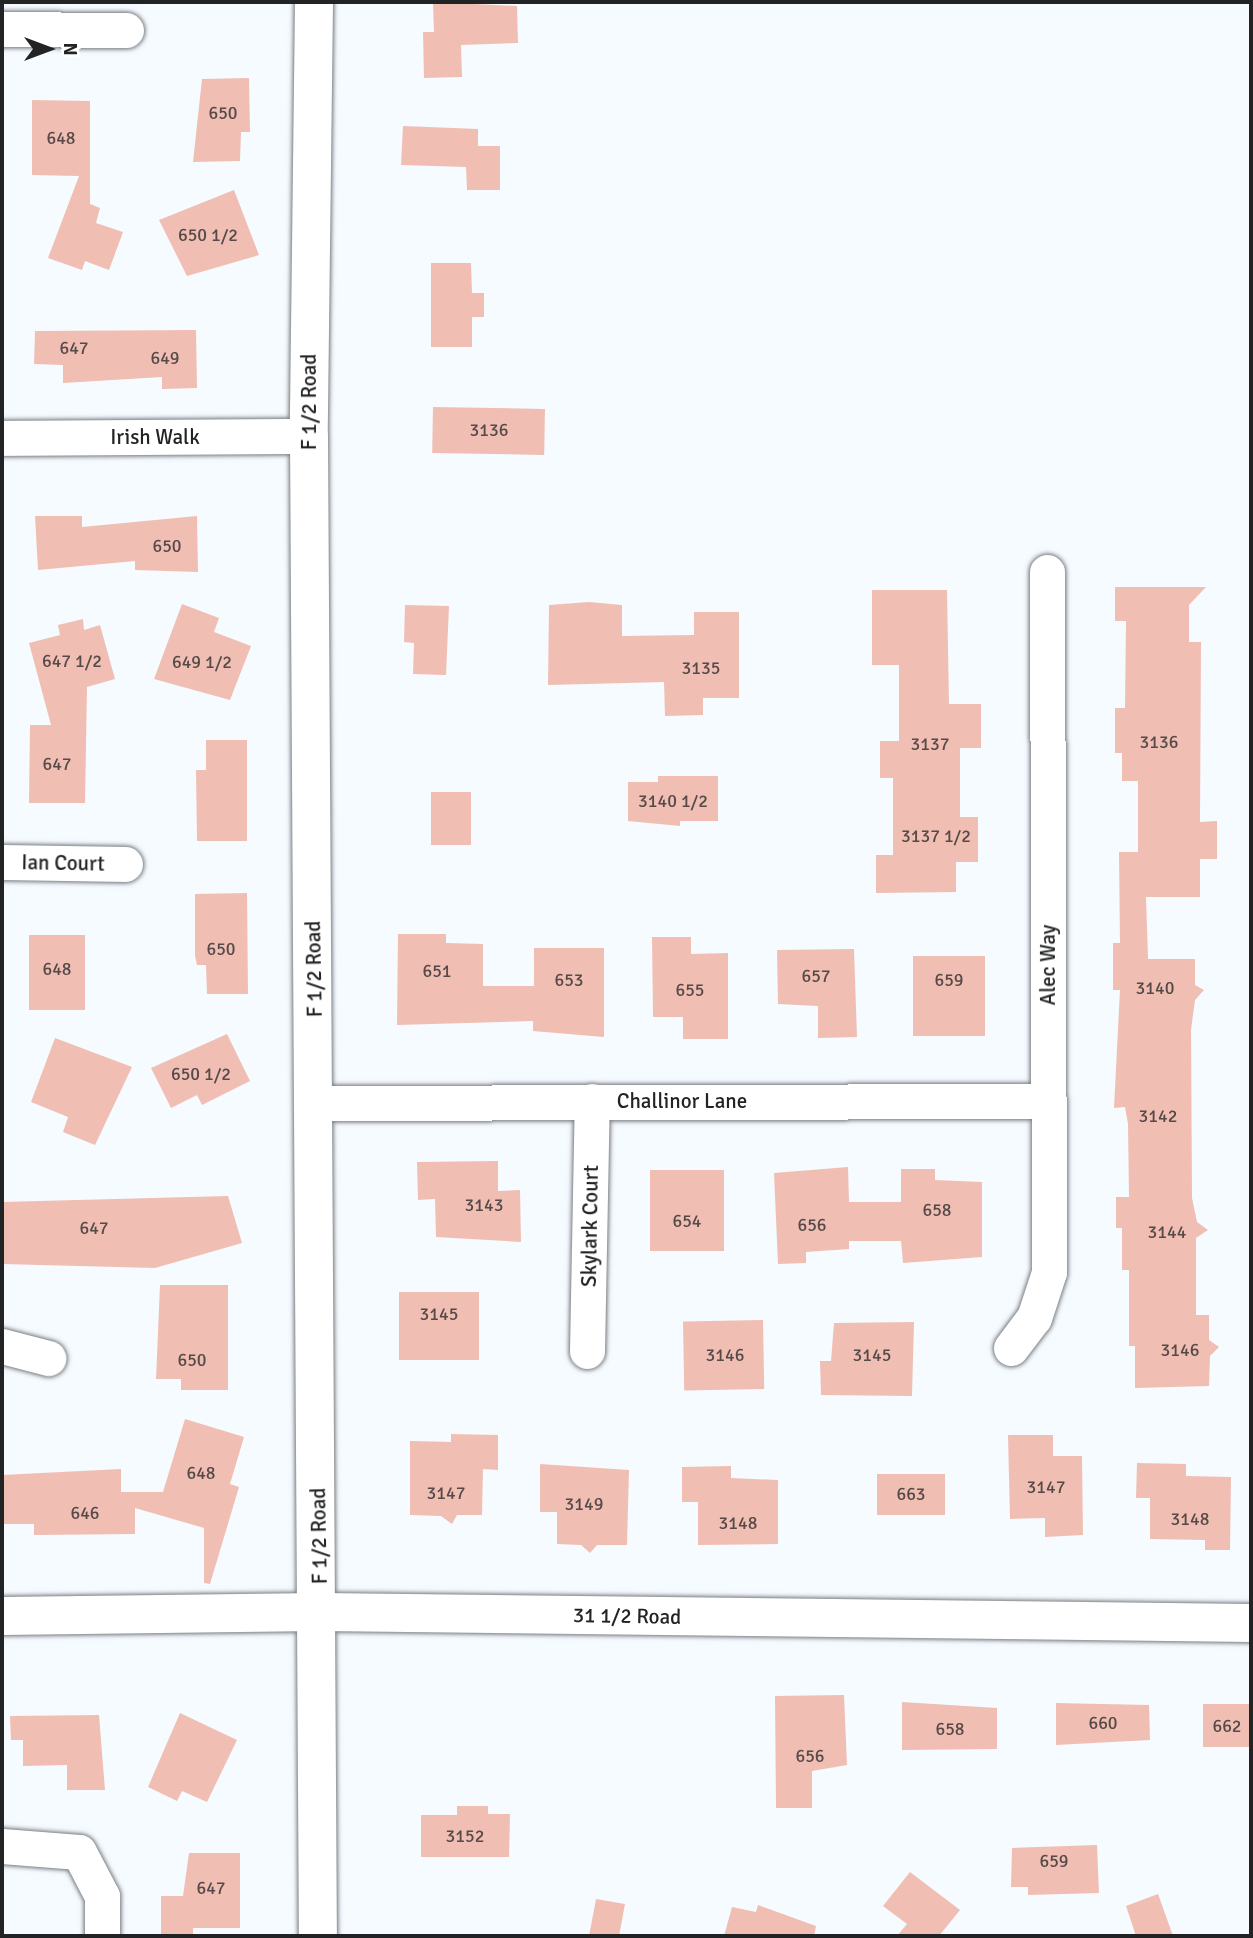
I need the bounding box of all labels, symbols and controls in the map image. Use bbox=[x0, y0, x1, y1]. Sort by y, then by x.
north arrow bbox=[14, 14, 84, 84]
text: N bbox=[58, 42, 82, 56]
house number: 650 bbox=[208, 102, 238, 124]
house number: 648 bbox=[46, 127, 76, 149]
house number: 650 1/2 bbox=[178, 224, 238, 246]
house number: 647 bbox=[59, 337, 89, 359]
house number: 649 bbox=[150, 347, 180, 369]
street label: F 1/2 Road bbox=[296, 354, 322, 450]
house number: 3136 bbox=[470, 419, 508, 441]
street label: Irish Walk bbox=[110, 424, 200, 450]
house number: 650 bbox=[152, 535, 182, 557]
house number: 647 1/2 bbox=[42, 650, 102, 672]
house number: 649 1/2 bbox=[172, 651, 232, 673]
house number: 3135 bbox=[682, 657, 720, 679]
house number: 3136 bbox=[1140, 731, 1178, 753]
house number: 3137 bbox=[911, 733, 949, 755]
house number: 647 bbox=[42, 753, 72, 775]
house number: 3140 1/2 bbox=[638, 790, 708, 812]
house number: 3137 1/2 bbox=[901, 825, 971, 847]
street label: Ian Court bbox=[21, 850, 105, 876]
street label: F 1/2 Road bbox=[301, 920, 327, 1018]
street label: Alec Way bbox=[1035, 925, 1061, 1005]
house number: 650 bbox=[206, 938, 236, 960]
house number: 648 bbox=[42, 958, 72, 980]
house number: 651 bbox=[422, 960, 452, 982]
house number: 657 bbox=[801, 965, 831, 987]
house number: 653 bbox=[554, 969, 584, 991]
house number: 659 bbox=[934, 969, 964, 991]
house number: 3140 bbox=[1136, 977, 1174, 999]
house number: 655 bbox=[675, 979, 705, 1001]
house number: 650 1/2 bbox=[171, 1063, 231, 1085]
street label: Challinor Lane bbox=[617, 1088, 747, 1114]
house number: 3142 bbox=[1139, 1105, 1177, 1127]
street label: Skylark Court bbox=[576, 1165, 604, 1287]
house number: 3143 bbox=[465, 1194, 503, 1216]
house number: 658 bbox=[922, 1199, 952, 1221]
house number: 654 bbox=[672, 1210, 702, 1232]
house number: 656 bbox=[797, 1214, 827, 1236]
house number: 647 bbox=[79, 1217, 109, 1239]
house number: 3144 bbox=[1148, 1221, 1186, 1243]
house number: 3145 bbox=[420, 1303, 458, 1325]
house number: 3146 bbox=[1161, 1339, 1199, 1361]
house number: 3146 bbox=[706, 1344, 744, 1366]
house number: 3145 bbox=[853, 1344, 891, 1366]
house number: 650 bbox=[177, 1349, 207, 1371]
house number: 648 bbox=[186, 1462, 216, 1484]
house number: 3147 bbox=[1027, 1476, 1065, 1498]
house number: 3147 bbox=[427, 1482, 465, 1504]
house number: 663 bbox=[896, 1483, 926, 1505]
street label: F 1/2 Road bbox=[306, 1487, 332, 1585]
house number: 3149 bbox=[565, 1493, 603, 1515]
house number: 646 bbox=[70, 1502, 100, 1524]
house number: 3148 bbox=[1171, 1508, 1209, 1530]
house number: 3148 bbox=[719, 1512, 757, 1534]
street label: 31 1/2 Road bbox=[573, 1602, 681, 1630]
house number: 660 bbox=[1088, 1712, 1118, 1734]
house number: 662 bbox=[1212, 1715, 1242, 1737]
house number: 658 bbox=[935, 1718, 965, 1740]
house number: 656 bbox=[795, 1745, 825, 1767]
house number: 3152 bbox=[446, 1825, 484, 1847]
house number: 659 bbox=[1039, 1850, 1069, 1872]
house number: 647 bbox=[196, 1877, 226, 1899]

